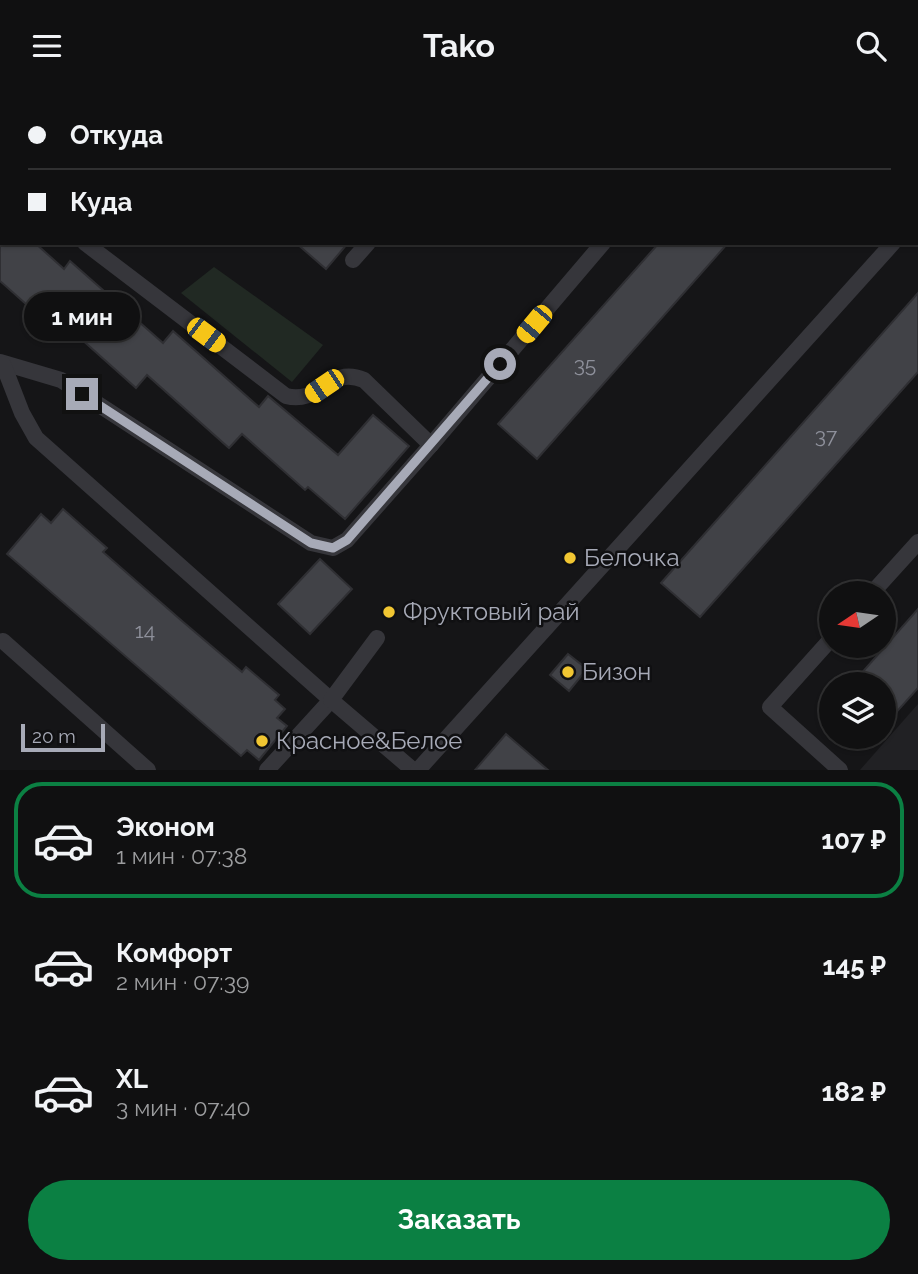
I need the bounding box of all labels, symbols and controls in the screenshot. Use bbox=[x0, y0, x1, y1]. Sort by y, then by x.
icon: menu bbox=[28, 27, 66, 65]
text: Tako bbox=[423, 27, 495, 64]
icon: search bbox=[852, 27, 890, 65]
text: Откуда bbox=[70, 120, 163, 150]
text: Куда bbox=[70, 187, 133, 217]
callout: 1 мин bbox=[24, 293, 140, 341]
car bbox=[513, 301, 556, 347]
text: 1 мин bbox=[51, 303, 113, 330]
car bbox=[183, 314, 230, 356]
route start bbox=[484, 348, 516, 380]
house number: 35 bbox=[574, 352, 596, 377]
car bbox=[301, 366, 348, 406]
route end bbox=[66, 378, 98, 410]
house number: 37 bbox=[815, 423, 838, 448]
place label: Белочка bbox=[584, 543, 680, 572]
marker: Белочка bbox=[562, 550, 578, 566]
north arrow bbox=[819, 581, 896, 658]
map controls bbox=[819, 581, 896, 749]
place label: Фруктовый рай bbox=[403, 597, 580, 626]
marker: Фруктовый рай bbox=[381, 604, 397, 620]
house number: 14 bbox=[135, 618, 155, 643]
place label: Бизон bbox=[582, 657, 651, 686]
marker: Бизон bbox=[560, 664, 576, 680]
button: layers bbox=[819, 672, 896, 749]
scale bar bbox=[21, 721, 105, 753]
text: 20 m bbox=[32, 725, 76, 747]
place label: Красное&Белое bbox=[276, 726, 462, 755]
marker: Красное&Белое bbox=[254, 733, 270, 749]
icon: car bbox=[32, 809, 95, 872]
text: Эконом bbox=[116, 812, 215, 842]
text: 107 ₽ bbox=[821, 825, 886, 855]
text: 1 мин · 07:38 bbox=[116, 842, 247, 869]
icon: car bbox=[32, 935, 95, 998]
text: Комфорт bbox=[116, 938, 232, 968]
text: 145 ₽ bbox=[823, 951, 886, 981]
text: 2 мин · 07:39 bbox=[116, 968, 249, 995]
icon: car bbox=[32, 1061, 95, 1124]
text: XL bbox=[116, 1064, 148, 1094]
text: 182 ₽ bbox=[821, 1077, 886, 1107]
text: 3 мин · 07:40 bbox=[116, 1094, 251, 1121]
button: Заказать bbox=[28, 1180, 890, 1260]

